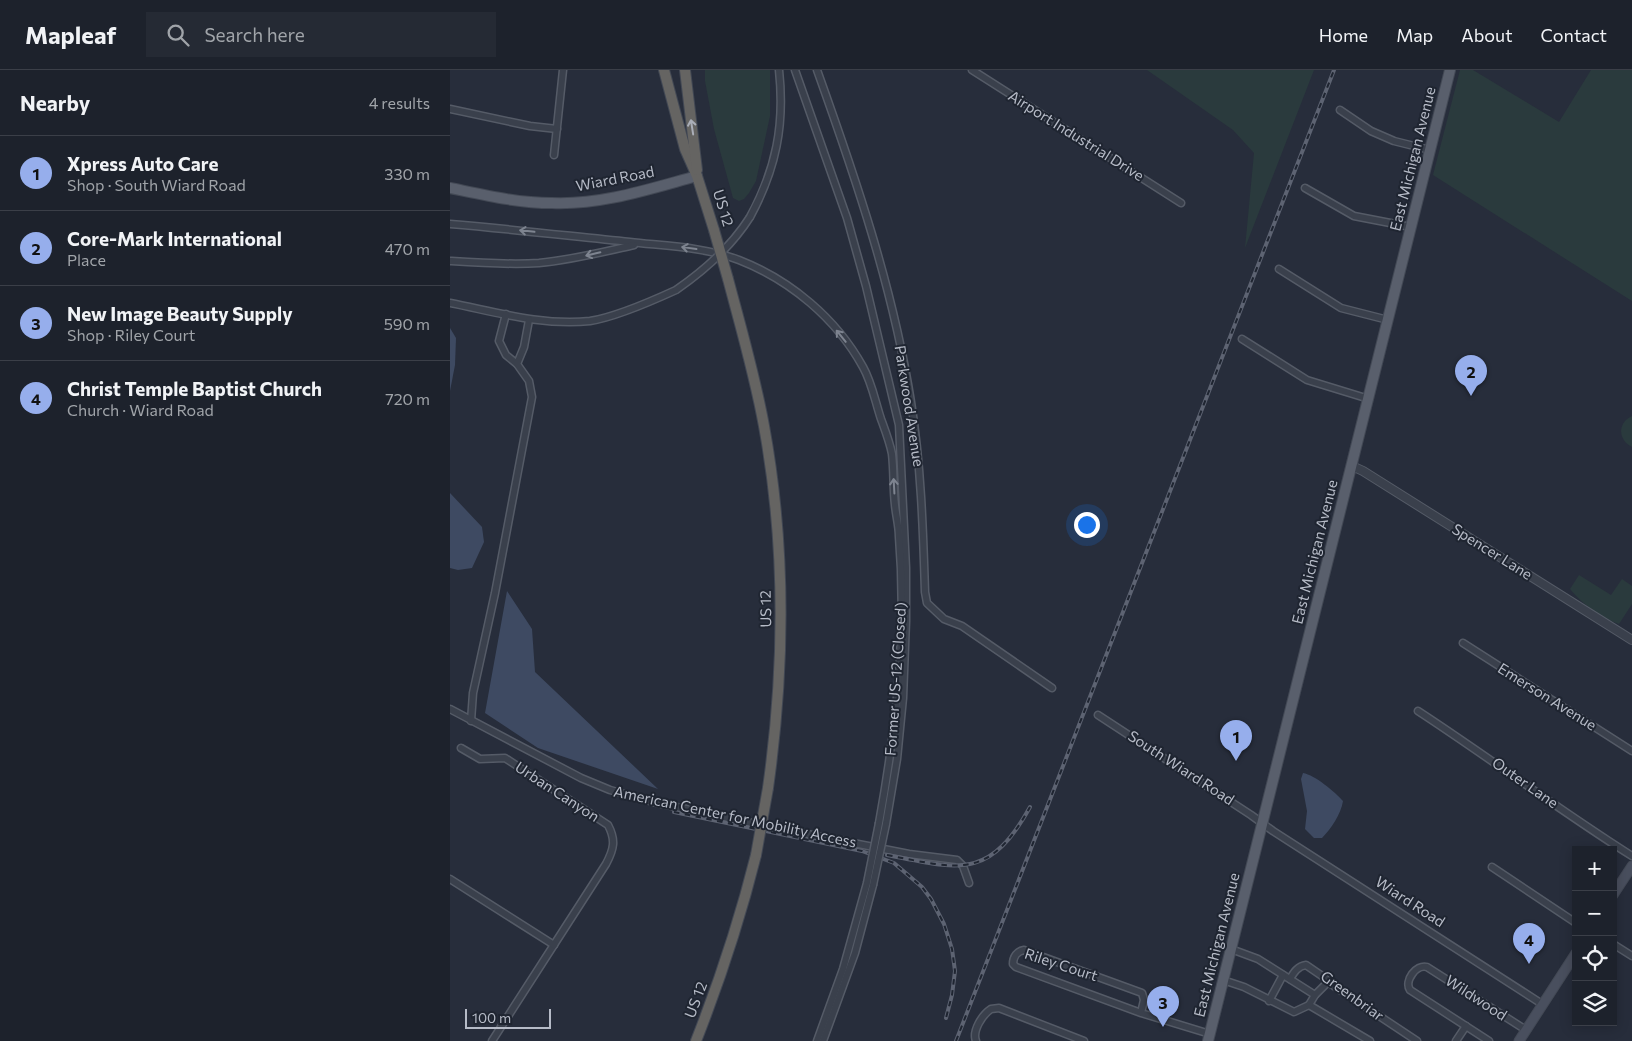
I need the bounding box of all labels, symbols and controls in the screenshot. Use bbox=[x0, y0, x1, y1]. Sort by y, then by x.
search box bbox=[146, 12, 496, 57]
text: Mapleaf bbox=[25, 20, 116, 49]
icon: search bbox=[164, 21, 192, 49]
text: Search here bbox=[204, 23, 305, 46]
text: Home bbox=[1319, 24, 1368, 46]
text: Map bbox=[1396, 24, 1433, 46]
text: About bbox=[1461, 24, 1513, 46]
text: Contact bbox=[1541, 24, 1607, 46]
street label: East Michigan Avenue bbox=[1385, 85, 1439, 233]
street label: Airport Industrial Drive bbox=[1005, 86, 1148, 184]
text: Nearby bbox=[20, 90, 90, 115]
text: 4 results bbox=[369, 93, 430, 112]
one-way arrow bbox=[686, 120, 696, 136]
text: Xpress Auto Care bbox=[67, 152, 218, 175]
street label: Wiard Road bbox=[574, 162, 655, 194]
text: 1 bbox=[32, 164, 40, 183]
text: 330 m bbox=[384, 164, 430, 183]
text: Shop · South Wiard Road bbox=[67, 175, 246, 194]
street label: US 12 bbox=[710, 187, 738, 228]
one-way arrow bbox=[520, 226, 536, 236]
text: Core-Mark International bbox=[67, 227, 282, 250]
text: 2 bbox=[31, 239, 41, 258]
text: 470 m bbox=[385, 239, 430, 258]
one-way arrow bbox=[681, 243, 697, 253]
text: Place bbox=[67, 250, 106, 269]
one-way arrow bbox=[585, 250, 601, 259]
text: New Image Beauty Supply bbox=[67, 302, 293, 325]
text: 3 bbox=[31, 314, 41, 333]
text: 590 m bbox=[384, 314, 430, 333]
text: Shop · Riley Court bbox=[67, 325, 195, 344]
one-way arrow bbox=[836, 329, 847, 342]
street label: Parkwood Avenue bbox=[892, 344, 928, 468]
pin: 2 bbox=[1455, 355, 1487, 396]
text: Christ Temple Baptist Church bbox=[67, 377, 322, 400]
text: 4 bbox=[31, 389, 41, 408]
text: 720 m bbox=[385, 389, 430, 408]
text: Church · Wiard Road bbox=[67, 400, 214, 419]
street label: East Michigan Avenue bbox=[1287, 478, 1341, 626]
one-way arrow bbox=[889, 479, 898, 495]
your location bbox=[1074, 512, 1100, 538]
street label: Spencer Lane bbox=[1449, 519, 1536, 583]
street label: US 12 bbox=[756, 590, 774, 628]
street label: Former US-12 (Closed) bbox=[881, 601, 909, 756]
street label: Emerson Avenue bbox=[1495, 659, 1600, 734]
pin: 1 bbox=[1220, 720, 1252, 761]
street label: South Wiard Road bbox=[1125, 726, 1238, 808]
street label: Outer Lane bbox=[1489, 753, 1562, 812]
street label: Urban Canyon bbox=[512, 757, 603, 825]
street label: American Center for Mobility Access bbox=[612, 781, 858, 851]
map controls bbox=[1572, 846, 1617, 1026]
button: + bbox=[1572, 846, 1617, 891]
street label: East Michigan Avenue bbox=[1189, 871, 1243, 1019]
street label: Wiard Road bbox=[1372, 872, 1449, 930]
button: − bbox=[1572, 891, 1617, 936]
pin: 4 bbox=[1513, 923, 1545, 964]
button: locate bbox=[1572, 936, 1617, 981]
street label: Riley Court bbox=[1022, 944, 1100, 984]
street label: Greenbriar bbox=[1317, 966, 1388, 1024]
street label: Wildwood bbox=[1442, 971, 1511, 1024]
street label: US 12 bbox=[680, 979, 710, 1020]
button: layers bbox=[1572, 981, 1617, 1026]
pin: 3 bbox=[1147, 986, 1179, 1027]
scale bar bbox=[465, 1006, 551, 1029]
text: 100 m bbox=[472, 1009, 511, 1026]

